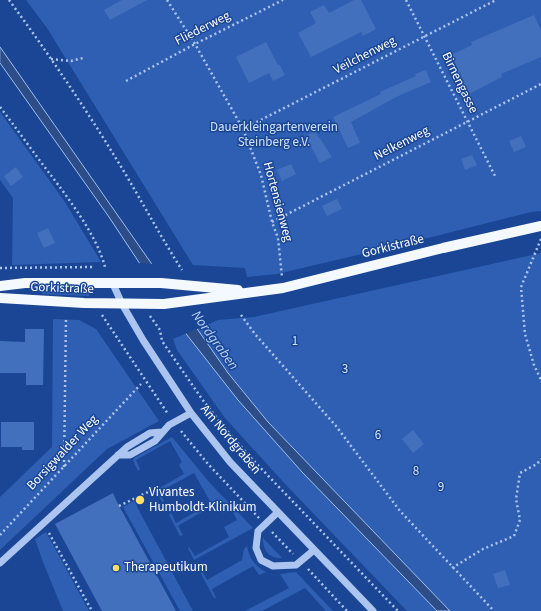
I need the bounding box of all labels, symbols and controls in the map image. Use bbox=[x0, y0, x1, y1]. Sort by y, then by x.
street label: Fliederweg bbox=[173, 8, 233, 50]
street label: Veilchenweg bbox=[331, 34, 399, 78]
street label: Birnengasse bbox=[437, 50, 481, 116]
park label: Dauerkleingartenverein Steinberg e.V. bbox=[210, 120, 338, 151]
street label: Nelkenweg bbox=[372, 123, 432, 165]
street label: Hortensienweg bbox=[259, 160, 295, 244]
street label: Gorkistraße bbox=[360, 232, 426, 262]
street label: Gorkistraße bbox=[30, 280, 94, 298]
water label: Nordgraben bbox=[187, 308, 241, 374]
park label: 1 bbox=[292, 334, 298, 350]
park label: 3 bbox=[342, 362, 348, 378]
street label: Am Nordgraben bbox=[197, 402, 263, 478]
street label: Borsigwalder Weg bbox=[24, 412, 102, 494]
park label: 6 bbox=[375, 428, 381, 444]
park label: 8 bbox=[413, 464, 419, 480]
park label: 9 bbox=[438, 480, 444, 496]
place label: Vivantes Humboldt-Klinikum bbox=[149, 485, 257, 516]
marker: Vivantes Humboldt-Klinikum bbox=[134, 494, 146, 506]
place label: Therapeutikum bbox=[124, 560, 208, 576]
marker: Therapeutikum bbox=[111, 563, 121, 573]

